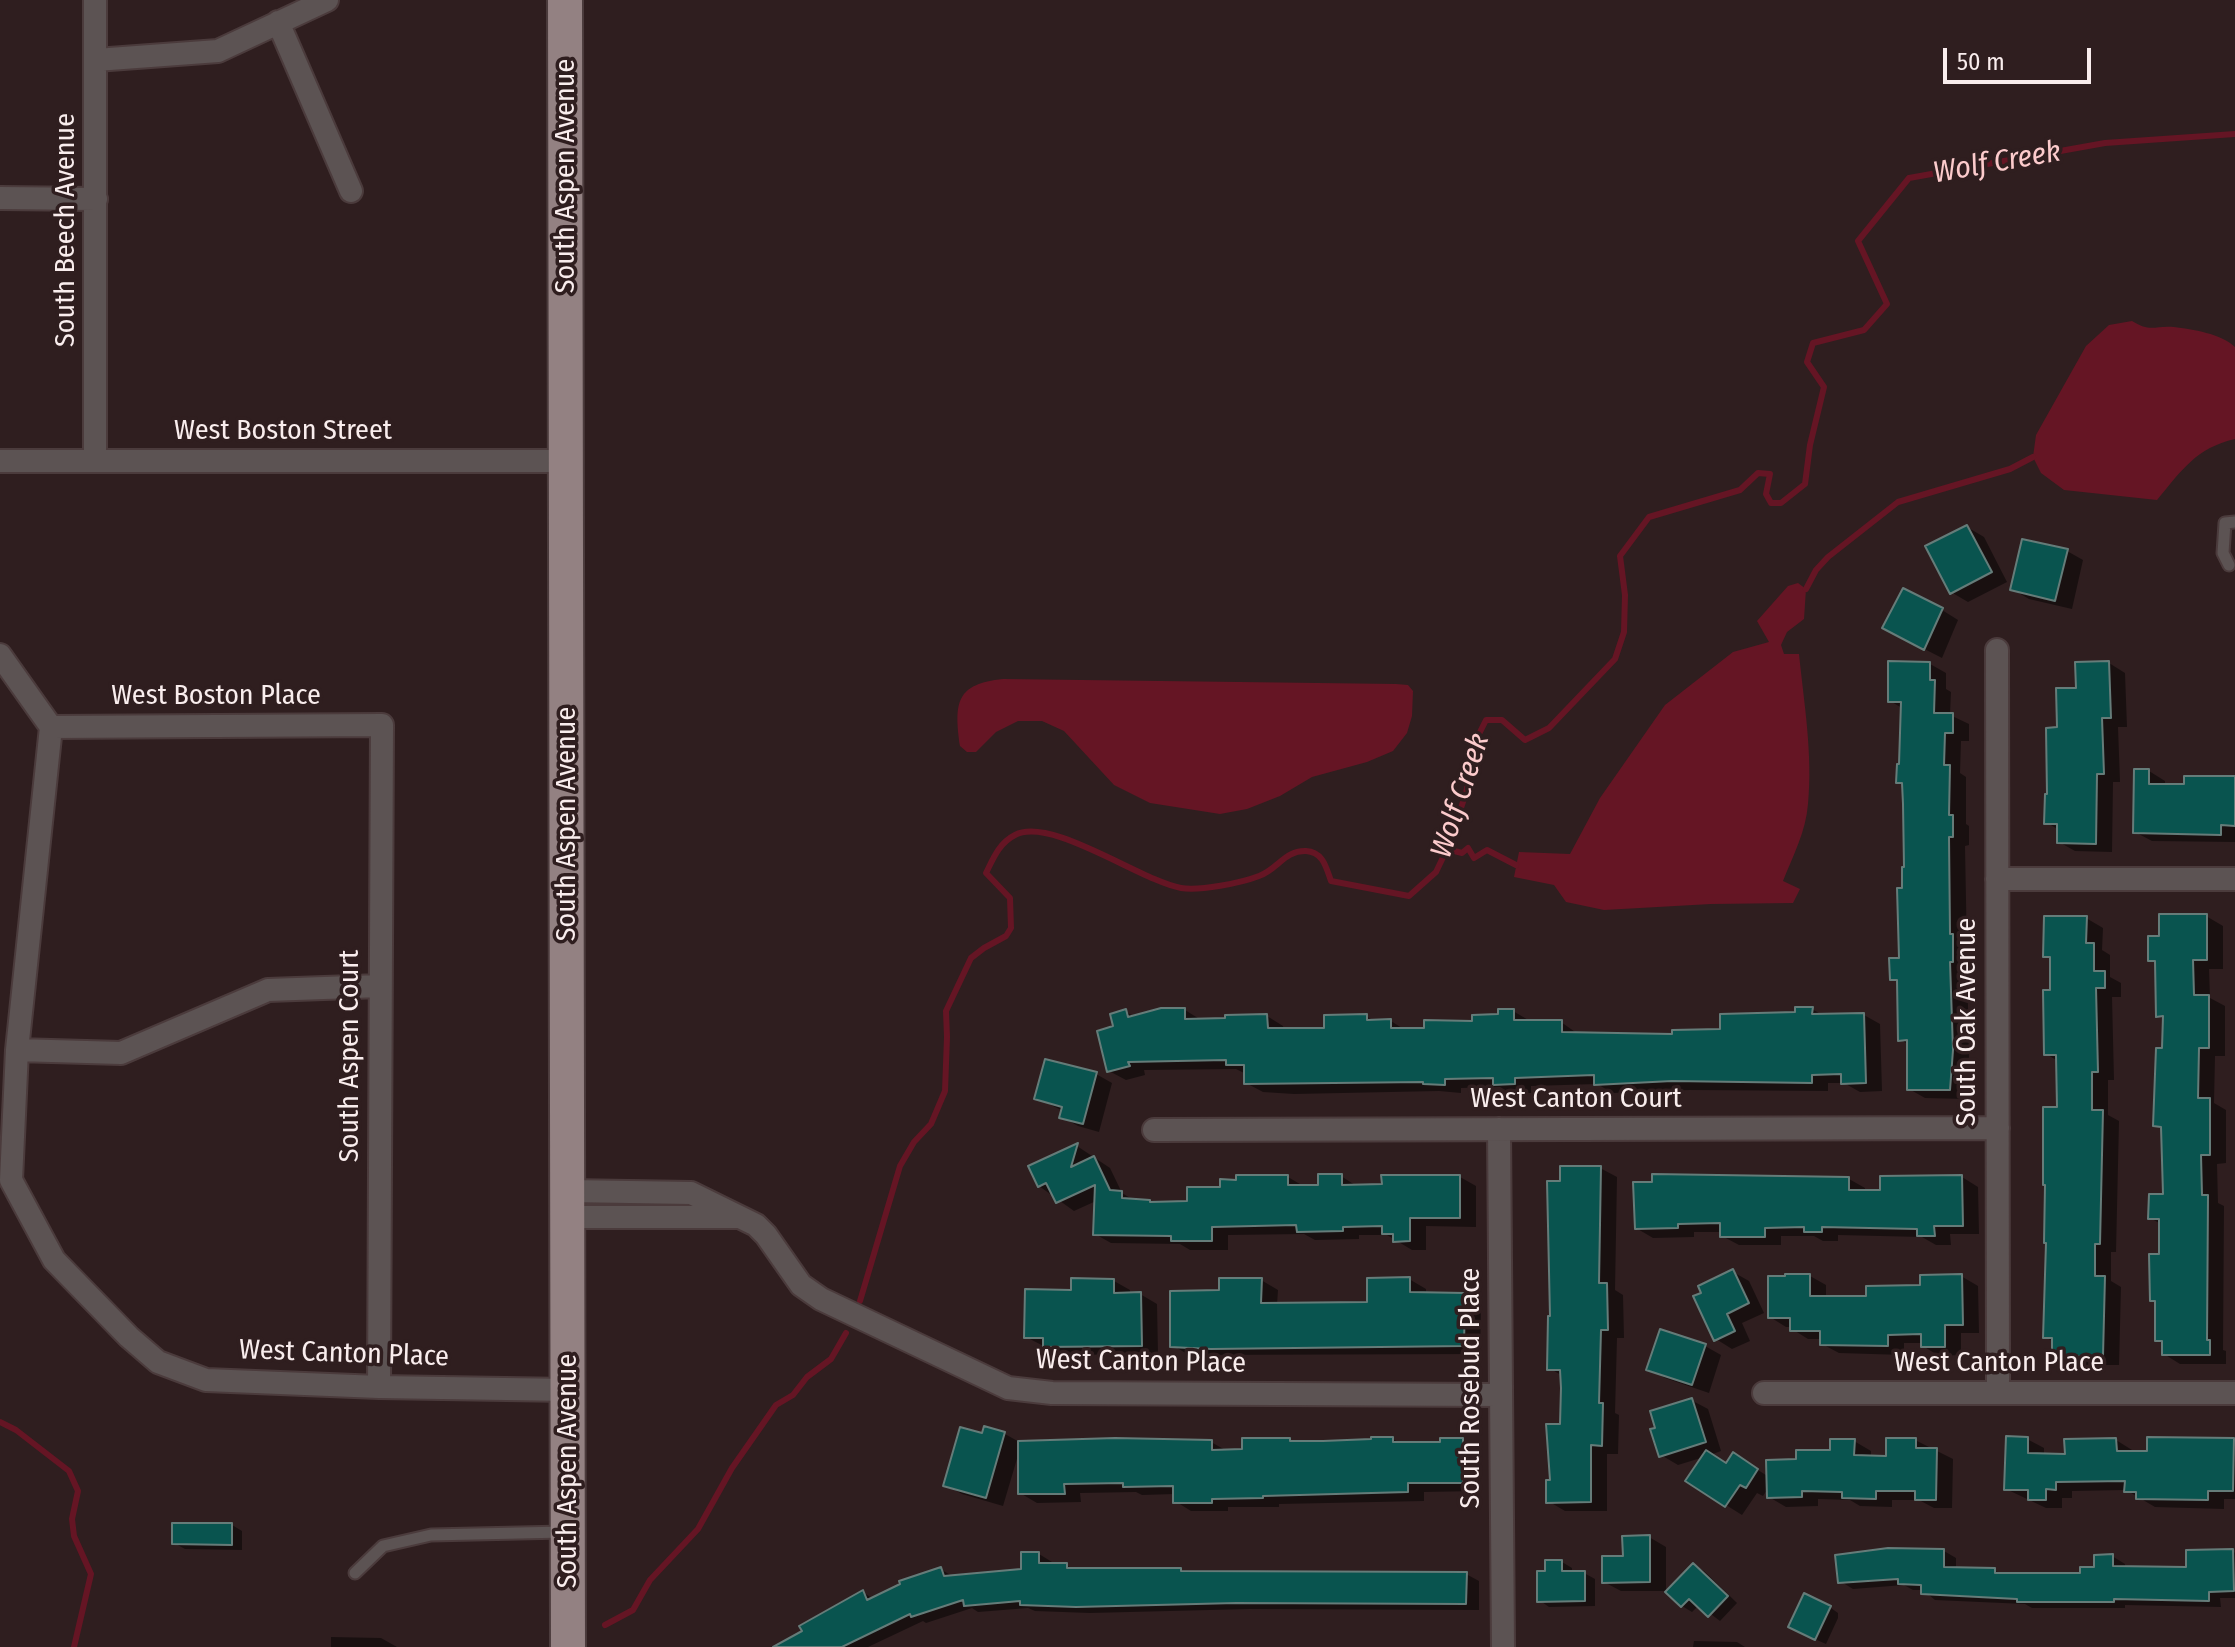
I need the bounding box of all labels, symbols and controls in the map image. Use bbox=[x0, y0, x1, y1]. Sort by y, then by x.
scale bar bbox=[1947, 32, 2095, 82]
text: 50 m bbox=[1957, 48, 2005, 76]
street label: South Aspen Avenue bbox=[549, 59, 583, 293]
street label: South Beech Avenue bbox=[49, 113, 83, 347]
water label: Wolf Creek bbox=[1930, 134, 2064, 192]
street label: West Boston Street bbox=[174, 414, 392, 448]
street label: West Boston Place bbox=[111, 679, 321, 713]
street label: South Aspen Avenue bbox=[550, 707, 584, 941]
water label: Wolf Creek bbox=[1424, 729, 1498, 863]
street label: South Oak Avenue bbox=[1950, 918, 1984, 1126]
street label: South Aspen Court bbox=[333, 950, 367, 1162]
street label: West Canton Court bbox=[1470, 1082, 1682, 1116]
street label: South Rosebud Place bbox=[1454, 1268, 1488, 1508]
street label: West Canton Place bbox=[238, 1334, 450, 1374]
street label: West Canton Place bbox=[1036, 1343, 1246, 1381]
street label: West Canton Place bbox=[1894, 1346, 2104, 1380]
street label: South Aspen Avenue bbox=[551, 1354, 585, 1588]

